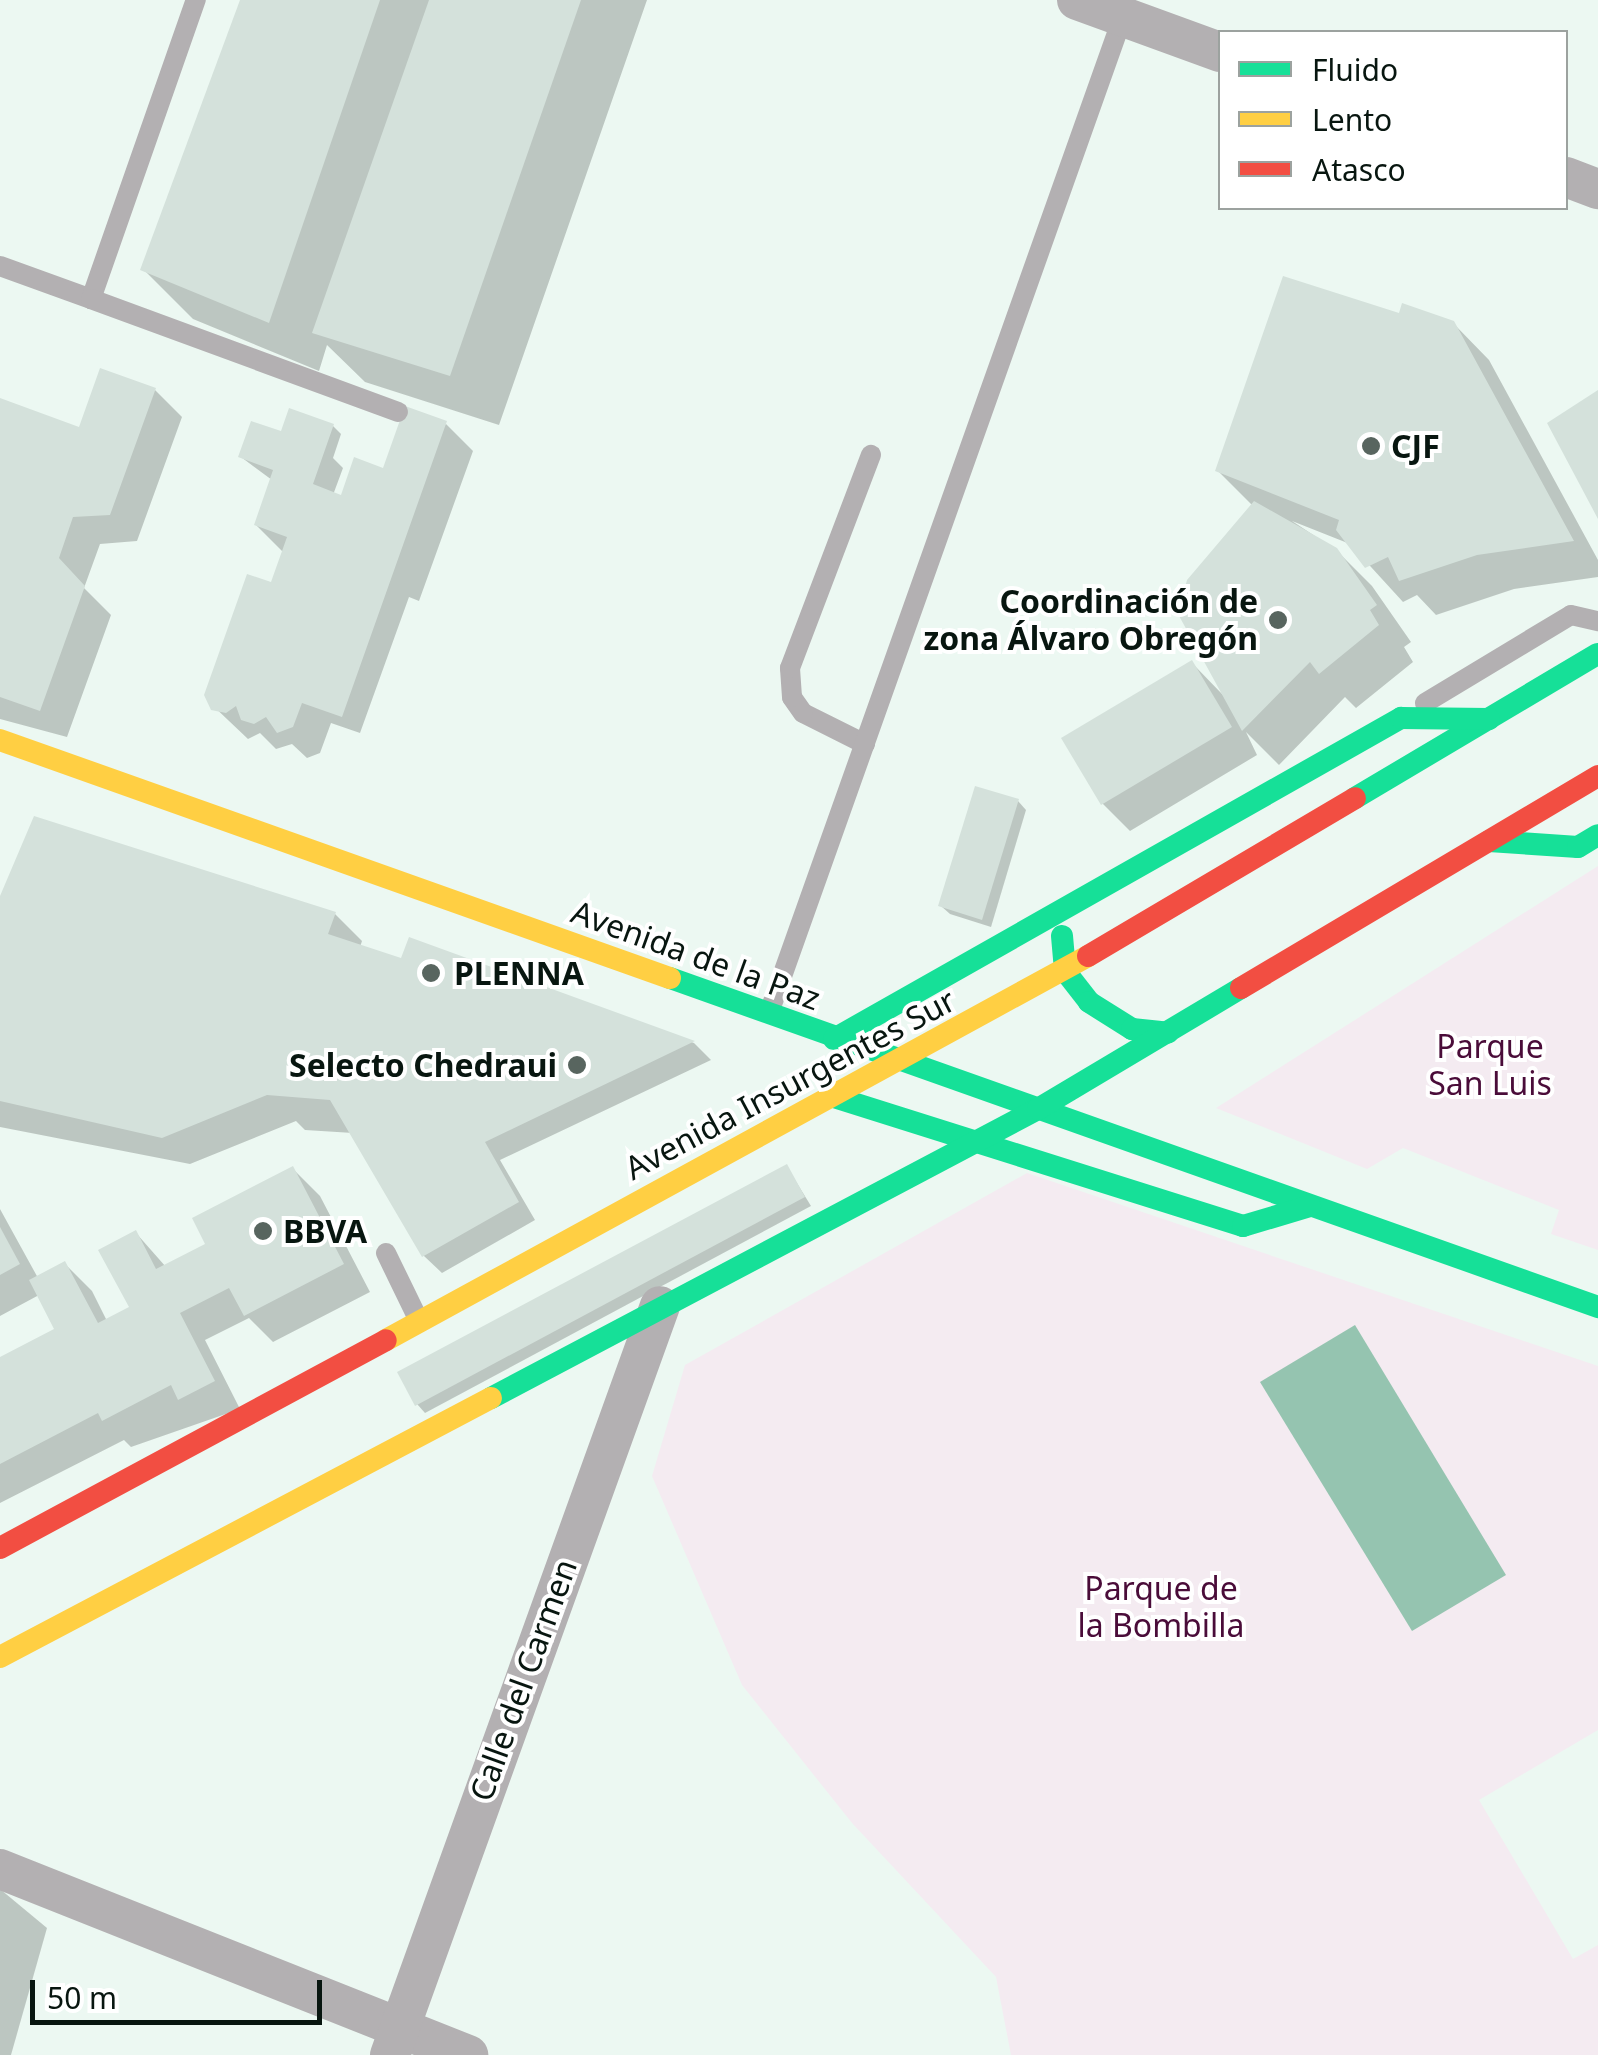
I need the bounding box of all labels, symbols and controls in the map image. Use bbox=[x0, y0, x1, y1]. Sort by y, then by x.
legend bbox=[1218, 30, 1568, 210]
text: Fluido bbox=[1312, 49, 1398, 90]
text: Lento bbox=[1312, 99, 1392, 140]
text: Atasco bbox=[1312, 149, 1406, 190]
place label: CJF bbox=[1391, 427, 1440, 465]
marker: CJF bbox=[1360, 435, 1382, 457]
place label: Coordinación de zona Álvaro Obregón bbox=[924, 583, 1258, 658]
marker: Coordinación de zona Álvaro Obregón bbox=[1267, 609, 1289, 631]
street label: Avenida de la Paz bbox=[566, 892, 826, 1018]
place label: PLENNA bbox=[454, 954, 584, 992]
marker: PLENNA bbox=[418, 960, 444, 986]
street label: Avenida Insurgentes Sur bbox=[618, 981, 962, 1187]
park label: Parque San Luis bbox=[1428, 1028, 1552, 1103]
place label: Selecto Chedraui bbox=[289, 1046, 557, 1084]
marker: Selecto Chedraui bbox=[566, 1054, 588, 1076]
place label: BBVA bbox=[283, 1212, 367, 1250]
marker: BBVA bbox=[252, 1220, 274, 1242]
street label: Calle del Carmen bbox=[461, 1554, 585, 1806]
park label: Parque de la Bombilla bbox=[1077, 1570, 1245, 1645]
scale bar bbox=[35, 1960, 328, 2022]
text: 50 m bbox=[47, 1977, 117, 2018]

